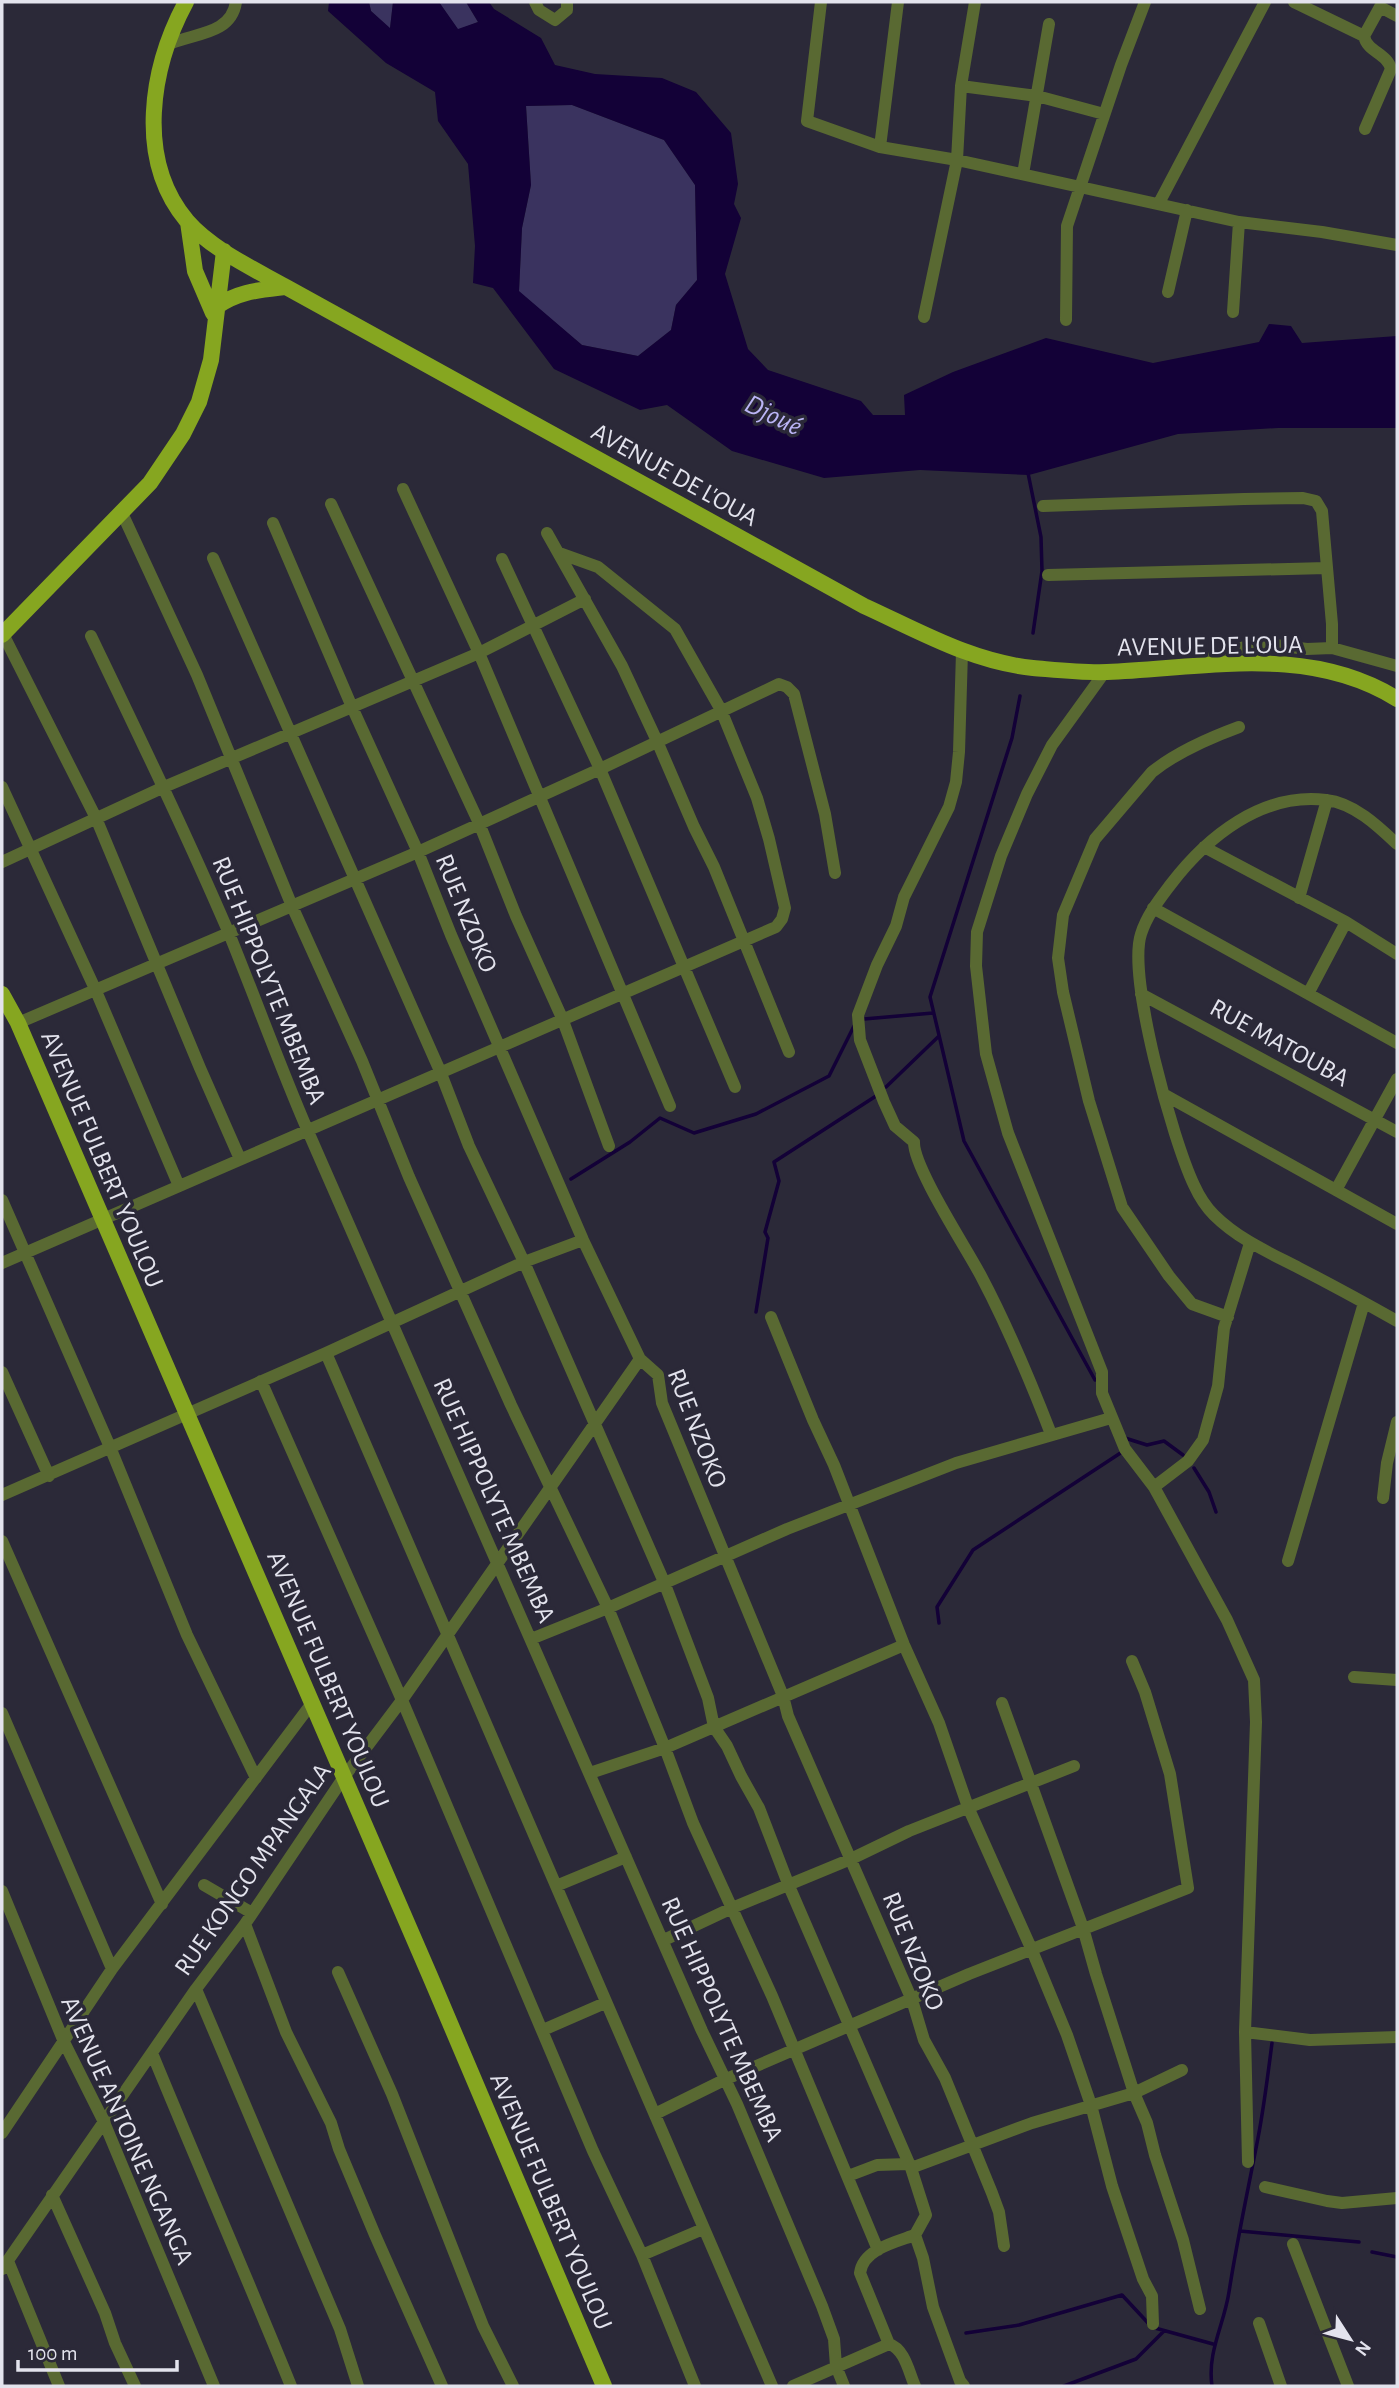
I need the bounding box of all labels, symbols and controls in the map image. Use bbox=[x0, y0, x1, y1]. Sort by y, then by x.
water label: Djoué bbox=[740, 390, 806, 442]
street label: AVENUE DE L'OUA bbox=[587, 418, 762, 531]
street label: AVENUE DE L'OUA bbox=[1117, 631, 1303, 661]
street label: RUE NZOKO bbox=[431, 850, 502, 976]
street label: RUE HIPPOLYTE MBEMBA bbox=[207, 853, 331, 1108]
street label: RUE MATOUBA bbox=[1206, 994, 1353, 1092]
street label: AVENUE FULBERT YOULOU bbox=[36, 1027, 168, 1292]
street label: RUE NZOKO bbox=[663, 1365, 732, 1491]
street label: RUE HIPPOLYTE MBEMBA bbox=[428, 1374, 560, 1627]
street label: AVENUE FULBERT YOULOU bbox=[262, 1547, 394, 1812]
street label: RUE KONGO MPANGALA bbox=[170, 1759, 336, 1980]
street label: RUE NZOKO bbox=[878, 1888, 949, 2014]
street label: RUE HIPPOLYTE MBEMBA bbox=[656, 1893, 788, 2146]
street label: AVENUE ANTOINE NGANGA bbox=[56, 1992, 198, 2268]
street label: AVENUE FULBERT YOULOU bbox=[485, 2069, 617, 2334]
north arrow bbox=[1315, 2304, 1385, 2374]
scale bar bbox=[18, 2328, 177, 2372]
text: N bbox=[1351, 2337, 1374, 2359]
text: 100 m bbox=[28, 2343, 78, 2364]

